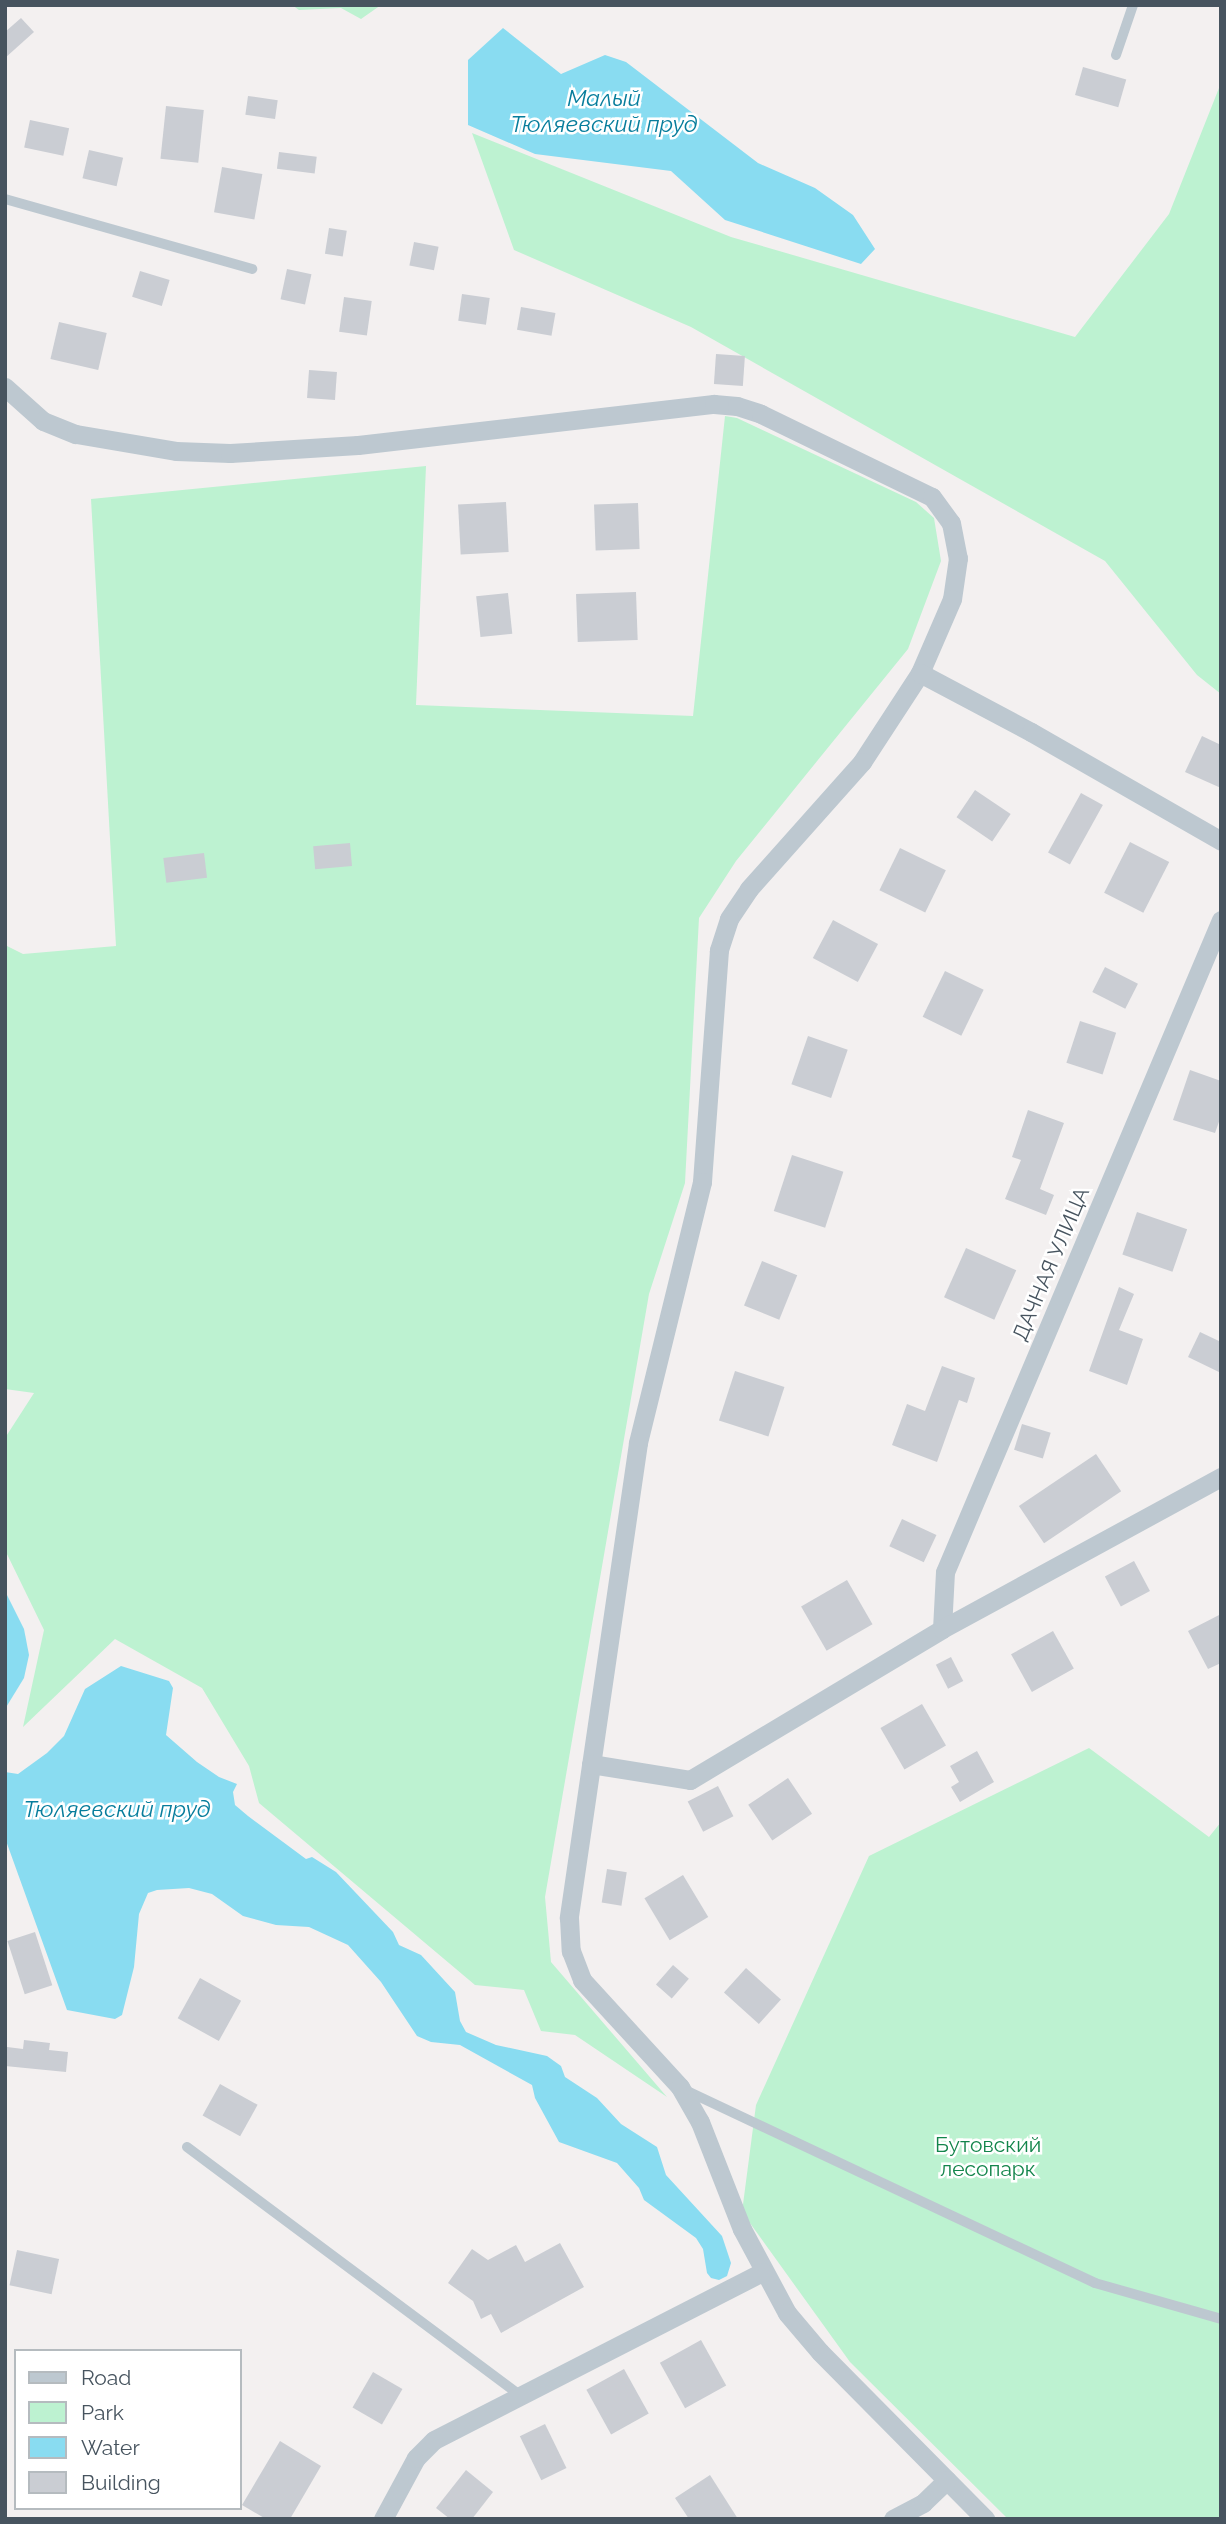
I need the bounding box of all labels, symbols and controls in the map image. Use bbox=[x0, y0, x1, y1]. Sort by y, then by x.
water label: Малый Тюляевский пруд bbox=[510, 84, 698, 138]
street label: ДАЧНАЯ УЛИЦА bbox=[1007, 1183, 1095, 1345]
water label: Тюляевский пруд bbox=[23, 1795, 211, 1823]
park label: Бутовский лесопарк bbox=[935, 2132, 1041, 2182]
legend bbox=[14, 2349, 242, 2510]
text: Road bbox=[81, 2365, 131, 2390]
text: Park bbox=[81, 2400, 124, 2425]
text: Water bbox=[81, 2435, 140, 2460]
text: Building bbox=[81, 2470, 161, 2495]

